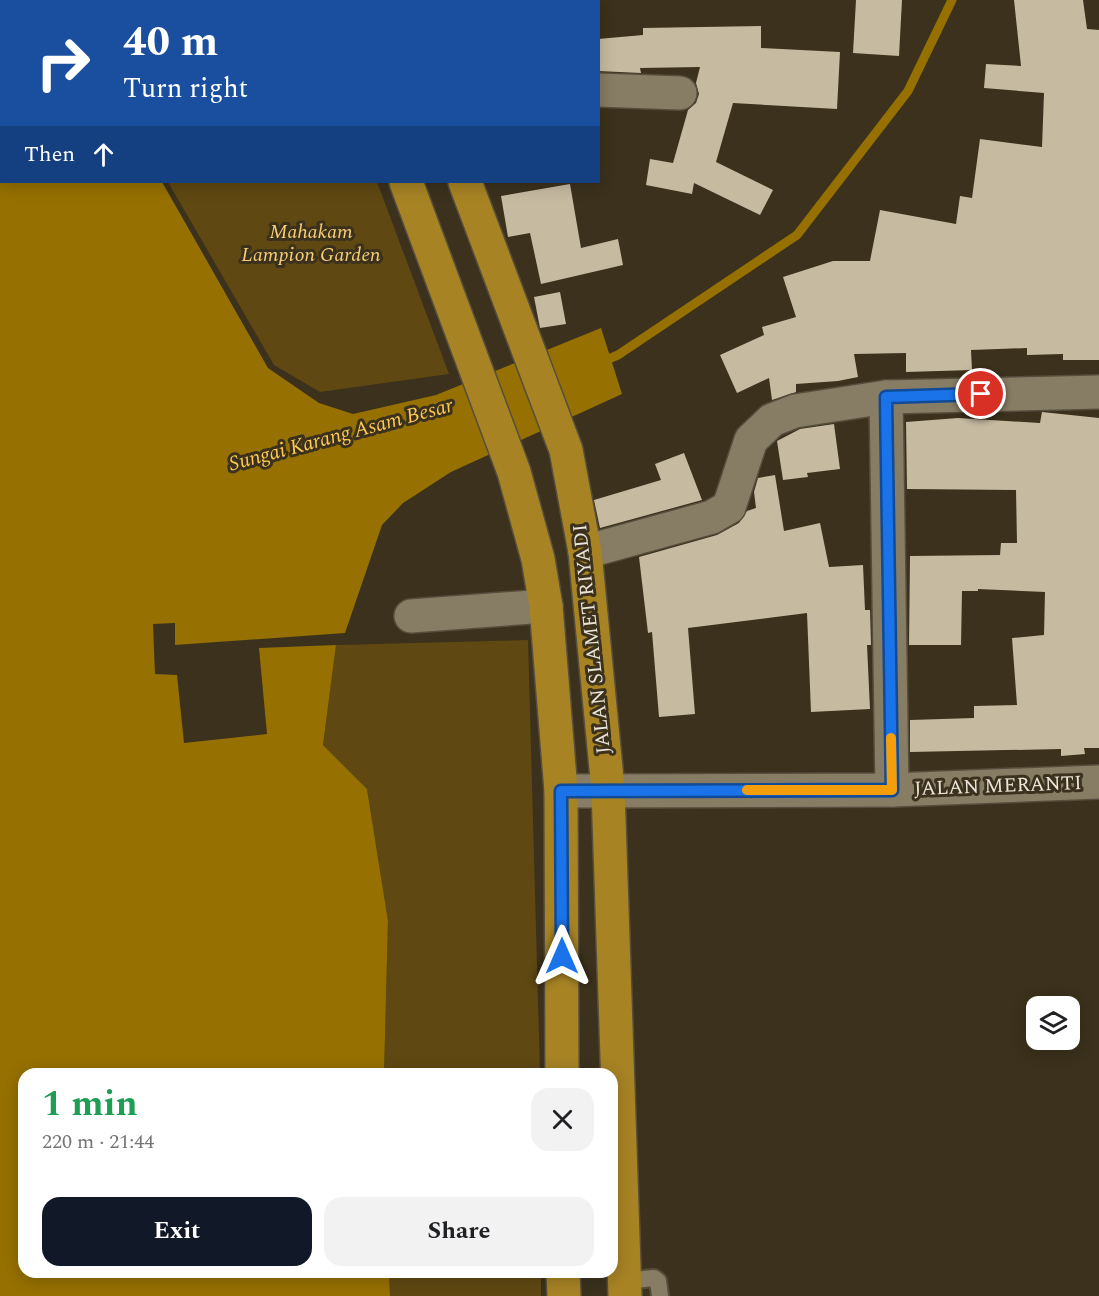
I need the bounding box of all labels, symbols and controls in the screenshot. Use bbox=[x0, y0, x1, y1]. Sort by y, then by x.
text: 40 m bbox=[123, 11, 218, 74]
icon: right bbox=[24, 24, 102, 102]
text: Turn right bbox=[123, 68, 248, 110]
text: Then bbox=[24, 138, 75, 171]
icon: ahead bbox=[87, 138, 120, 171]
park label: Mahakam Lampion Garden bbox=[241, 217, 381, 270]
pin bbox=[955, 368, 1006, 419]
icon: arrive bbox=[964, 377, 997, 410]
water label: Sungai Karang Asam Besar bbox=[225, 389, 457, 480]
street label: JALAN SLAMET RIYADI bbox=[565, 523, 619, 755]
street label: JALAN MERANTI bbox=[914, 768, 1082, 804]
position arrow bbox=[530, 924, 594, 988]
map controls bbox=[1026, 996, 1080, 1050]
button: layers bbox=[1026, 996, 1080, 1050]
text: 1 min bbox=[42, 1077, 138, 1132]
button: close bbox=[531, 1088, 594, 1151]
text: 220 m · 21:44 bbox=[42, 1127, 154, 1157]
button: Exit bbox=[42, 1197, 312, 1266]
button: Share bbox=[324, 1197, 594, 1266]

